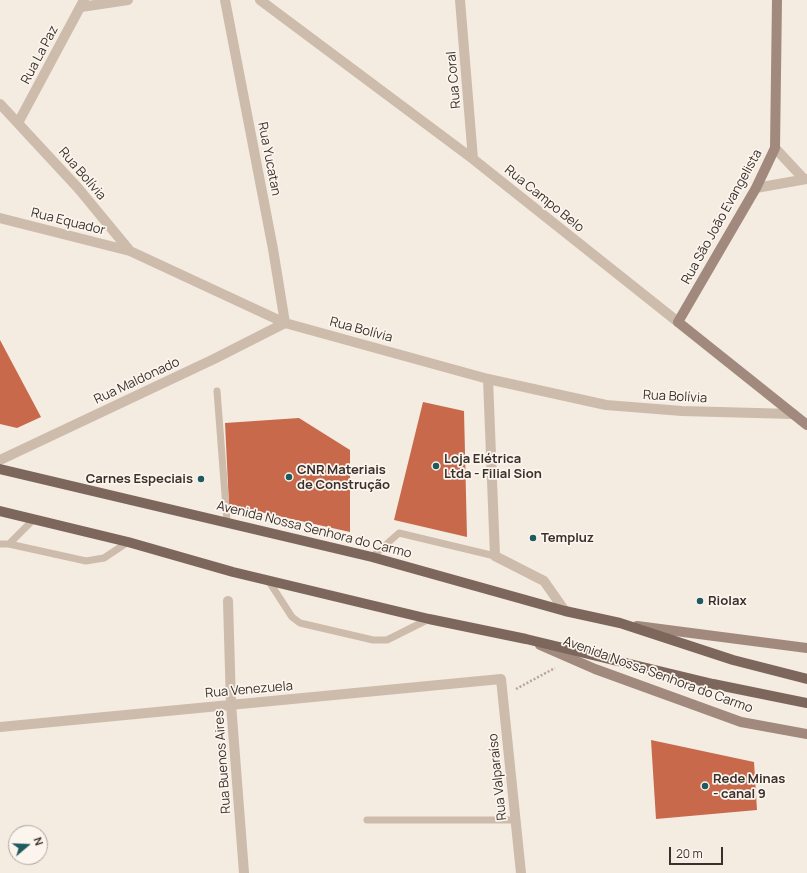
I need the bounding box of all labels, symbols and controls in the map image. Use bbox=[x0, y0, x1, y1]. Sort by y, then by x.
street label: Rua La Paz bbox=[18, 23, 62, 87]
street label: Rua Coral bbox=[444, 51, 464, 109]
street label: Rua Yucatan bbox=[254, 121, 284, 197]
street label: Rua Bolívia bbox=[55, 145, 109, 203]
street label: Rua São João Evangelista bbox=[678, 147, 766, 287]
street label: Rua Campo Belo bbox=[501, 162, 587, 236]
street label: Rua Equador bbox=[29, 205, 107, 239]
street label: Rua Bolívia bbox=[328, 314, 394, 346]
street label: Rua Maldonado bbox=[92, 354, 182, 408]
street label: Rua Bolívia bbox=[642, 388, 708, 406]
place label: Loja Elétrica Ltda - Filial Sion bbox=[444, 451, 542, 482]
marker: Loja Elétrica Ltda - Filial Sion bbox=[431, 461, 441, 471]
place label: CNR Materiais de Construção bbox=[297, 462, 390, 493]
place label: Carnes Especiais bbox=[86, 471, 193, 487]
marker: CNR Materiais de Construção bbox=[284, 472, 294, 482]
marker: Carnes Especiais bbox=[196, 474, 206, 484]
street label: Avenida Nossa Senhora do Carmo bbox=[215, 498, 413, 562]
place label: Templuz bbox=[541, 530, 594, 546]
marker: Templuz bbox=[528, 533, 538, 543]
place label: Riolax bbox=[708, 593, 747, 609]
marker: Riolax bbox=[695, 596, 705, 606]
street label: Avenida Nossa Senhora do Carmo bbox=[561, 633, 755, 717]
street label: Rua Venezuela bbox=[205, 678, 293, 702]
street label: Rua Buenos Aires bbox=[212, 710, 234, 814]
street label: Rua Valparaíso bbox=[486, 733, 510, 821]
place label: Rede Minas - canal 9 bbox=[713, 771, 785, 802]
marker: Rede Minas - canal 9 bbox=[700, 781, 710, 791]
north arrow bbox=[8, 825, 48, 865]
text: N bbox=[30, 835, 47, 847]
scale bar bbox=[671, 839, 725, 865]
text: 20 m bbox=[676, 845, 703, 862]

